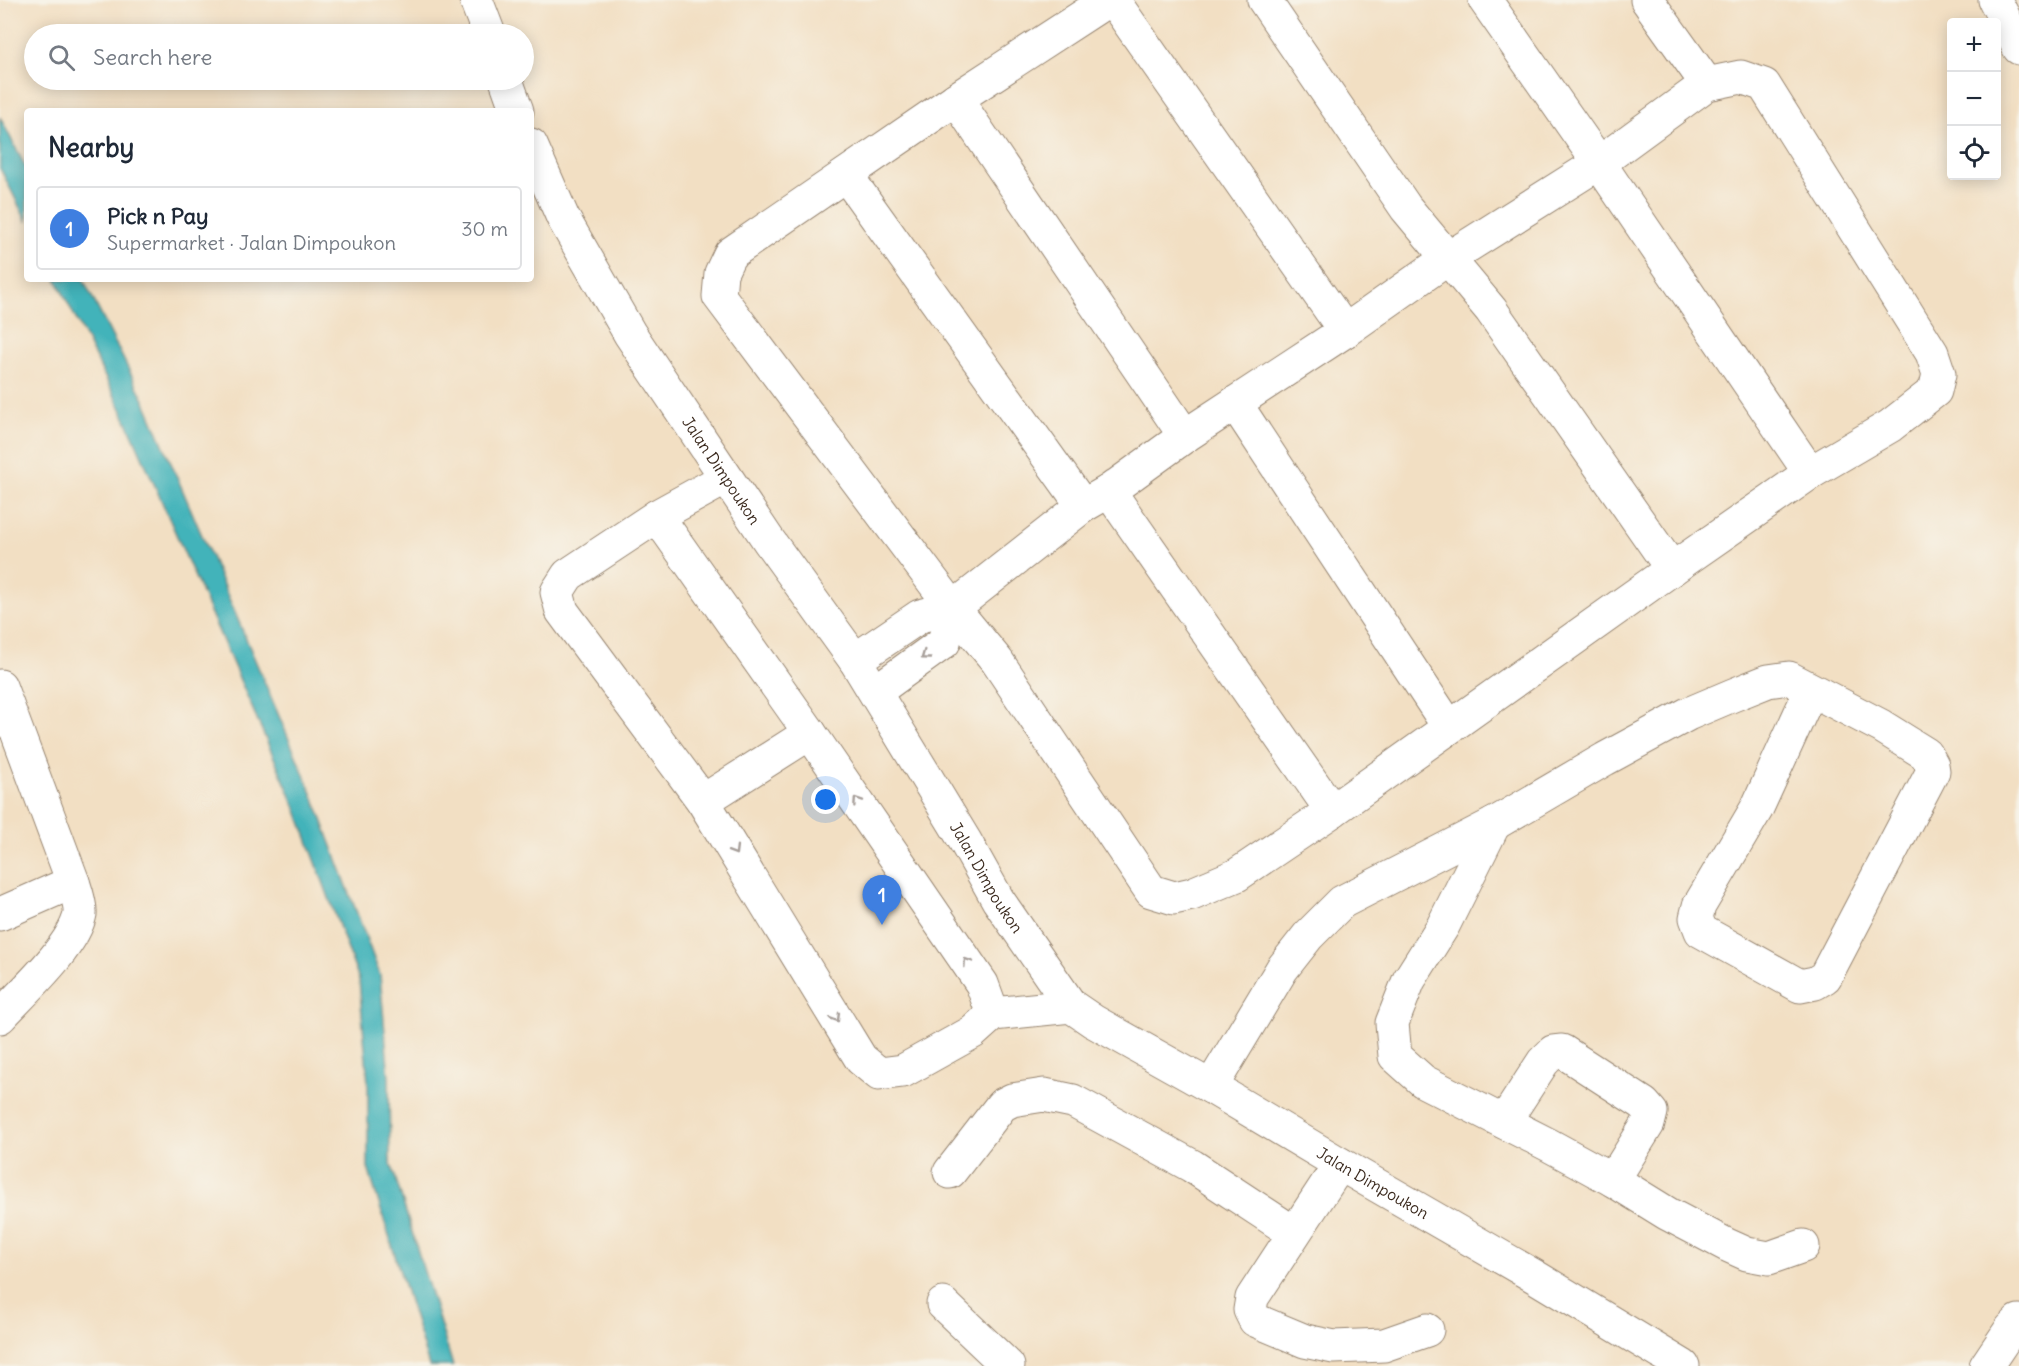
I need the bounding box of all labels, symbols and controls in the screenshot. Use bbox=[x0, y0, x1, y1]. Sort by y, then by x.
map controls bbox=[1947, 18, 2001, 180]
button: + bbox=[1947, 18, 2001, 72]
search box bbox=[24, 24, 534, 90]
icon: search bbox=[45, 41, 78, 74]
text: Search here bbox=[93, 43, 212, 71]
button: − bbox=[1947, 72, 2001, 126]
button: locate bbox=[1947, 126, 2001, 180]
text: Nearby bbox=[48, 131, 134, 164]
text: Pick n Pay bbox=[107, 202, 208, 230]
text: 1 bbox=[66, 216, 73, 241]
text: 30 m bbox=[461, 216, 508, 241]
text: Supermarket · Jalan Dimpoukon bbox=[107, 230, 396, 255]
street label: Jalan Dimpoukon bbox=[678, 413, 765, 528]
one-way arrow bbox=[921, 648, 932, 659]
your location bbox=[811, 785, 840, 814]
one-way arrow bbox=[853, 797, 864, 808]
street label: Jalan Dimpoukon bbox=[946, 818, 1028, 937]
one-way arrow bbox=[727, 845, 738, 855]
pin: 1 bbox=[862, 876, 902, 925]
one-way arrow bbox=[963, 958, 974, 969]
one-way arrow bbox=[828, 1012, 840, 1022]
street label: Jalan Dimpoukon bbox=[1313, 1143, 1432, 1223]

